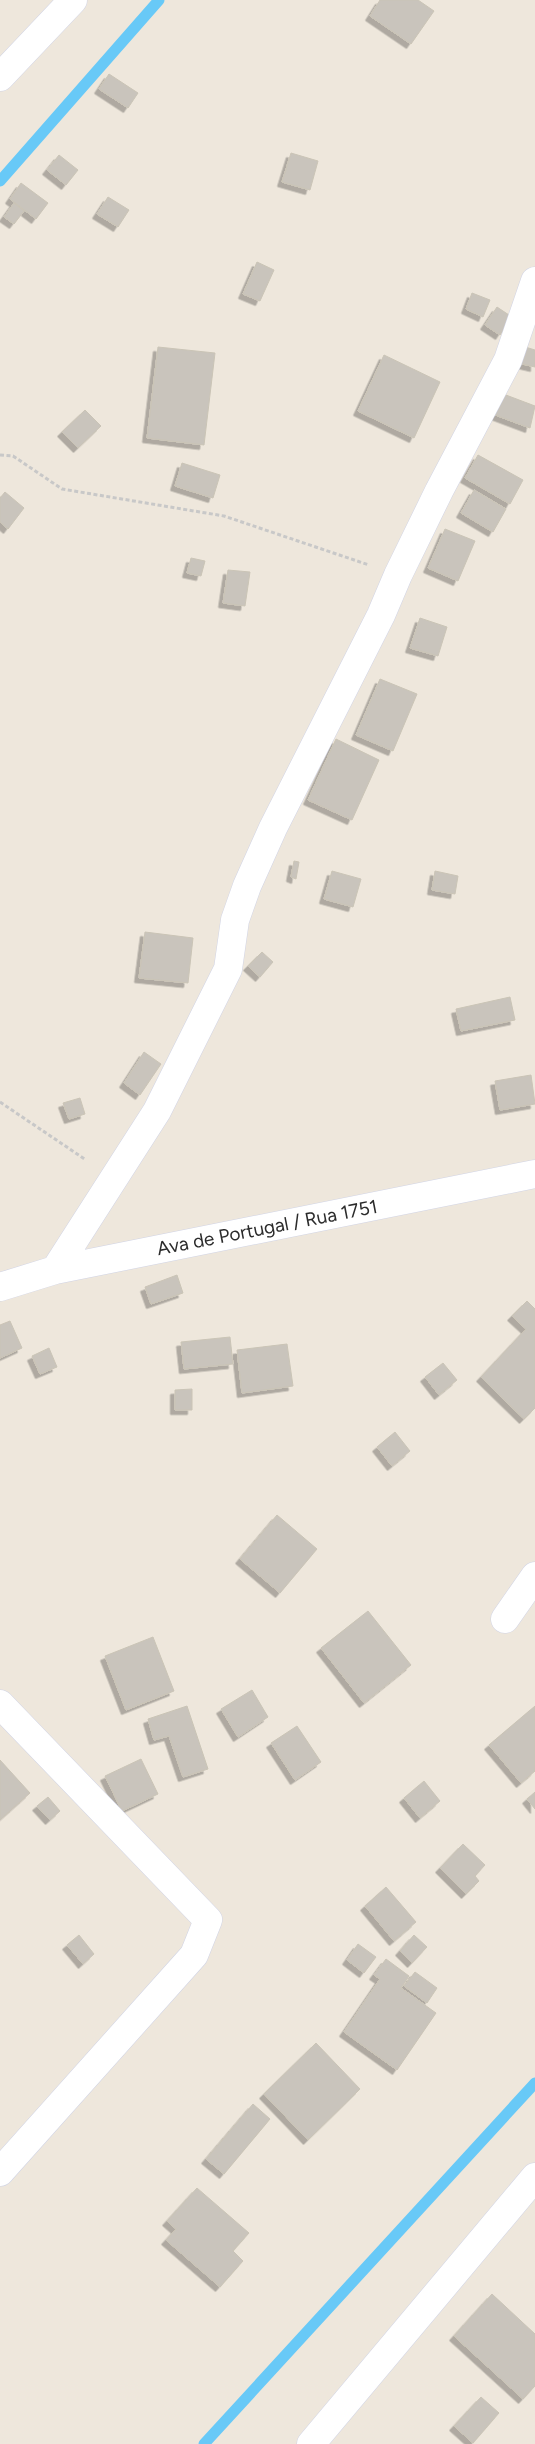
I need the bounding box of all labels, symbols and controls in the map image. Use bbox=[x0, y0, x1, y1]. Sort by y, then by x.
street label: Ava de Portugal / Rua 1751 bbox=[155, 1195, 379, 1260]

